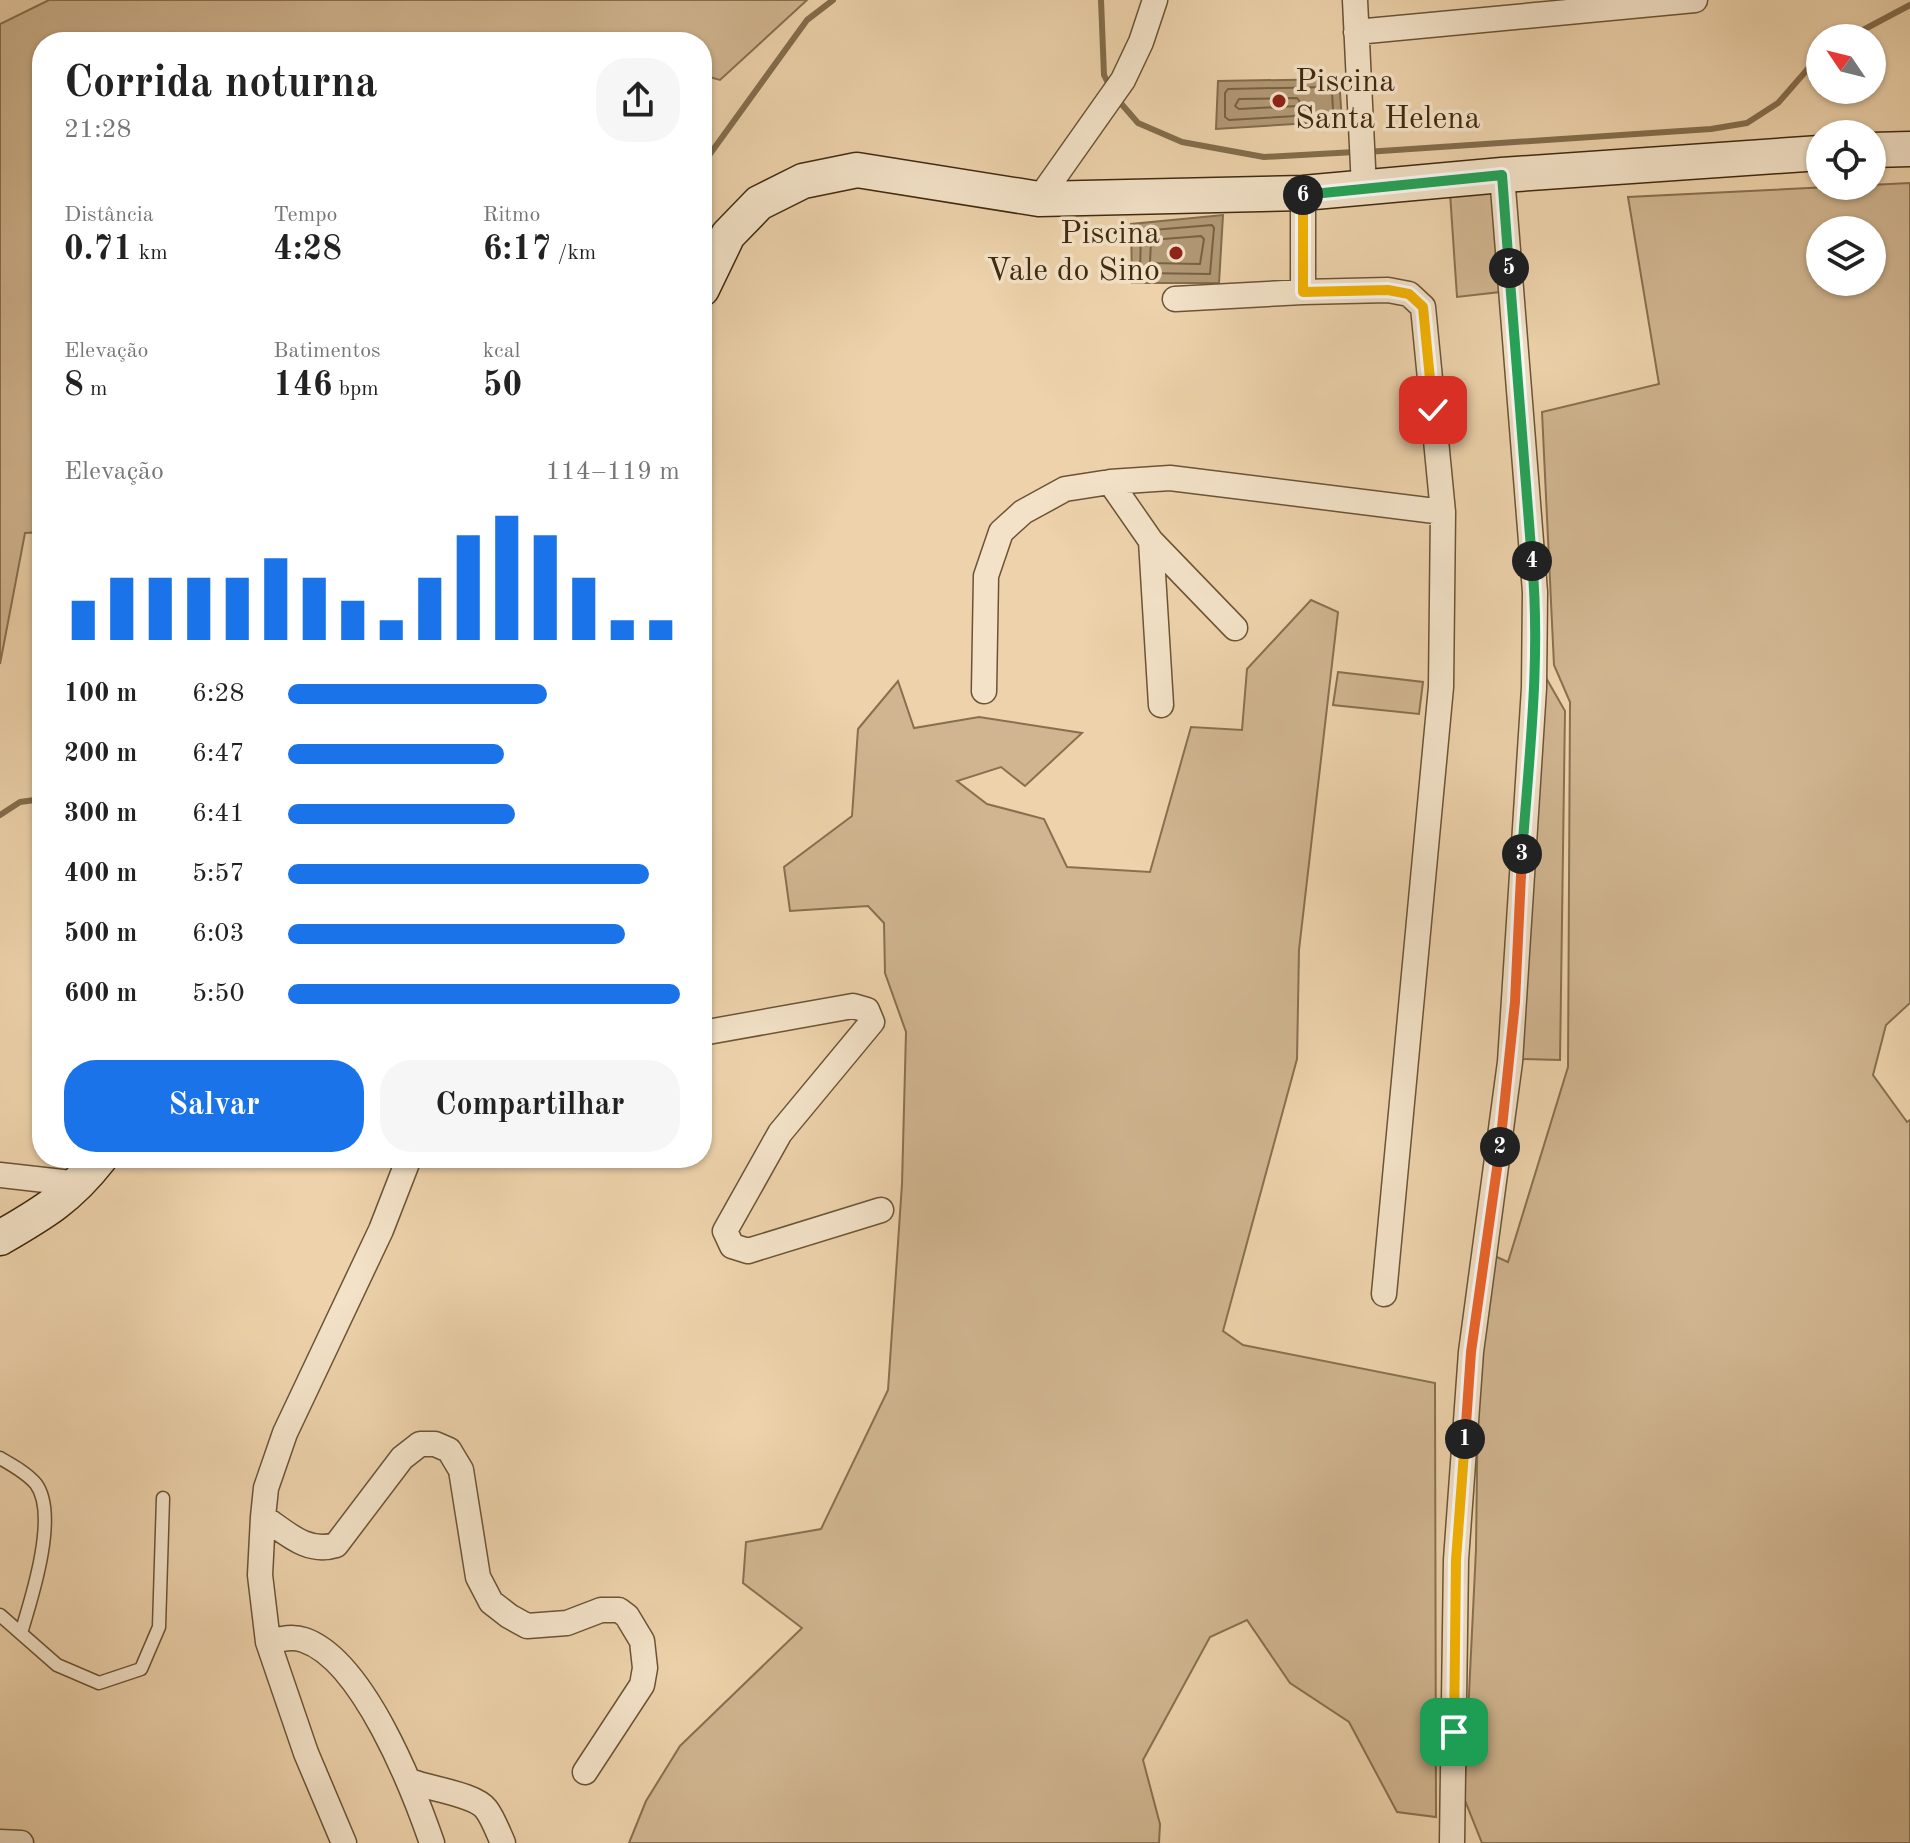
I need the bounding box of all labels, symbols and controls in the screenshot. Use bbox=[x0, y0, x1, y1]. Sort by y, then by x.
north arrow bbox=[1806, 24, 1886, 104]
map controls bbox=[1806, 24, 1886, 296]
button: share bbox=[596, 58, 680, 142]
text: Corrida noturna bbox=[64, 62, 378, 106]
place label: Piscina Santa Helena bbox=[1295, 67, 1480, 136]
marker: Piscina Santa Helena bbox=[1270, 92, 1288, 110]
text: 21:28 bbox=[64, 117, 132, 143]
button: locate bbox=[1806, 120, 1886, 200]
pin: 6 bbox=[1283, 175, 1323, 215]
text: 6 bbox=[1297, 184, 1309, 206]
text: Distância bbox=[64, 204, 154, 226]
text: Tempo bbox=[273, 204, 337, 226]
text: Ritmo bbox=[483, 204, 540, 226]
button: layers bbox=[1806, 216, 1886, 296]
place label: Piscina Vale do Sino bbox=[987, 219, 1160, 288]
text: 0.71 bbox=[64, 233, 133, 267]
text: 4:28 bbox=[273, 233, 342, 267]
text: 6:17 bbox=[483, 233, 551, 267]
text: km bbox=[133, 242, 168, 264]
text: /km bbox=[551, 242, 596, 264]
marker: Piscina Vale do Sino bbox=[1167, 244, 1185, 262]
pin: 5 bbox=[1489, 248, 1529, 288]
text: 5 bbox=[1503, 257, 1515, 279]
text: Elevação bbox=[64, 340, 148, 362]
text: Batimentos bbox=[273, 340, 381, 362]
text: kcal bbox=[483, 340, 521, 362]
text: 8 bbox=[64, 369, 84, 403]
text: 146 bbox=[273, 369, 333, 403]
text: 50 bbox=[483, 369, 522, 403]
pin bbox=[1399, 376, 1467, 444]
text: m bbox=[84, 378, 107, 400]
text: bpm bbox=[333, 378, 379, 400]
icon: check bbox=[1411, 388, 1455, 432]
text: Elevação bbox=[64, 459, 164, 485]
text: 114–119 m bbox=[545, 459, 680, 485]
pin: 4 bbox=[1512, 541, 1552, 581]
text: 4 bbox=[1526, 550, 1538, 572]
text: 100 m bbox=[64, 681, 137, 707]
text: 6:28 bbox=[192, 681, 245, 707]
text: 200 m bbox=[64, 741, 137, 767]
text: 6:47 bbox=[192, 741, 245, 767]
text: 300 m bbox=[64, 801, 137, 827]
text: 6:41 bbox=[192, 801, 245, 827]
pin: 3 bbox=[1502, 834, 1542, 874]
text: 3 bbox=[1516, 843, 1528, 865]
text: 400 m bbox=[64, 861, 137, 887]
text: 5:57 bbox=[192, 861, 245, 887]
text: 500 m bbox=[64, 921, 137, 947]
text: 6:03 bbox=[192, 921, 245, 947]
text: 600 m bbox=[64, 981, 137, 1007]
text: 5:50 bbox=[192, 981, 245, 1007]
button: Salvar bbox=[64, 1060, 364, 1152]
button: Compartilhar bbox=[380, 1060, 680, 1152]
pin: 2 bbox=[1480, 1127, 1520, 1167]
text: 2 bbox=[1494, 1136, 1506, 1158]
pin: 1 bbox=[1445, 1419, 1485, 1459]
text: 1 bbox=[1459, 1428, 1471, 1450]
pin bbox=[1420, 1698, 1488, 1766]
icon: arrive bbox=[1432, 1710, 1476, 1754]

